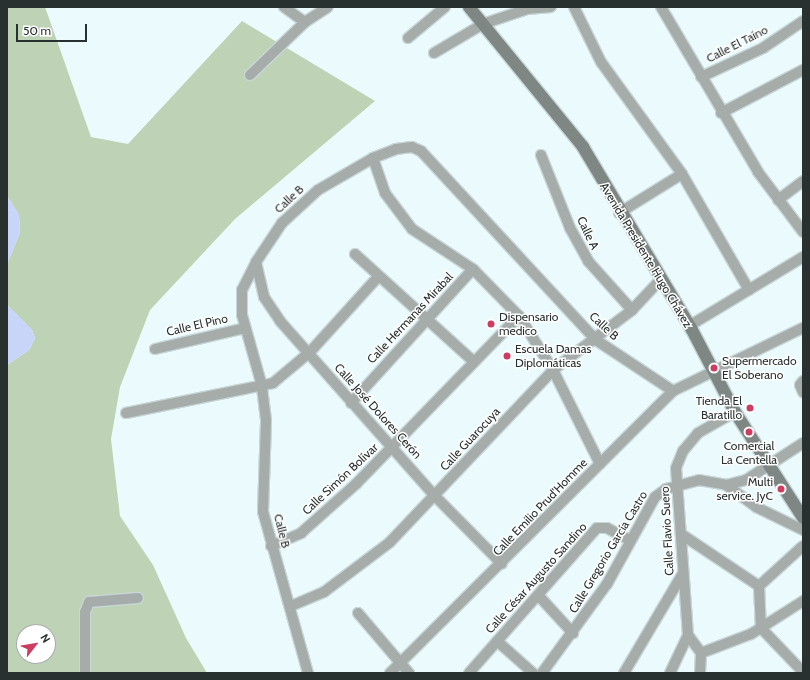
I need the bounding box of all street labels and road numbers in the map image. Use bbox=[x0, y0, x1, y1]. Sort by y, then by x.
street label: Calle El Taíno bbox=[704, 22, 770, 66]
street label: Avenida Presidente Hugo Chávez bbox=[597, 180, 695, 330]
street label: Calle B bbox=[271, 182, 307, 216]
street label: Calle A bbox=[574, 214, 602, 252]
street label: Calle Hermanas Mirabal bbox=[364, 270, 456, 366]
street label: Calle B bbox=[586, 309, 622, 343]
street label: Calle El Pino bbox=[165, 311, 229, 339]
street label: Calle José Dolores Cerón bbox=[331, 360, 425, 462]
street label: Calle Guarocuya bbox=[437, 404, 503, 474]
street label: Calle Simón Bolívar bbox=[299, 440, 381, 518]
street label: Calle Emilio Prud'Homme bbox=[490, 455, 590, 559]
street label: Calle Flavio Suero bbox=[657, 486, 677, 576]
street label: Calle Gregorio García Castro bbox=[566, 488, 650, 616]
street label: Calle B bbox=[271, 512, 293, 550]
street label: Calle César Augusto Sandino bbox=[482, 520, 590, 636]

